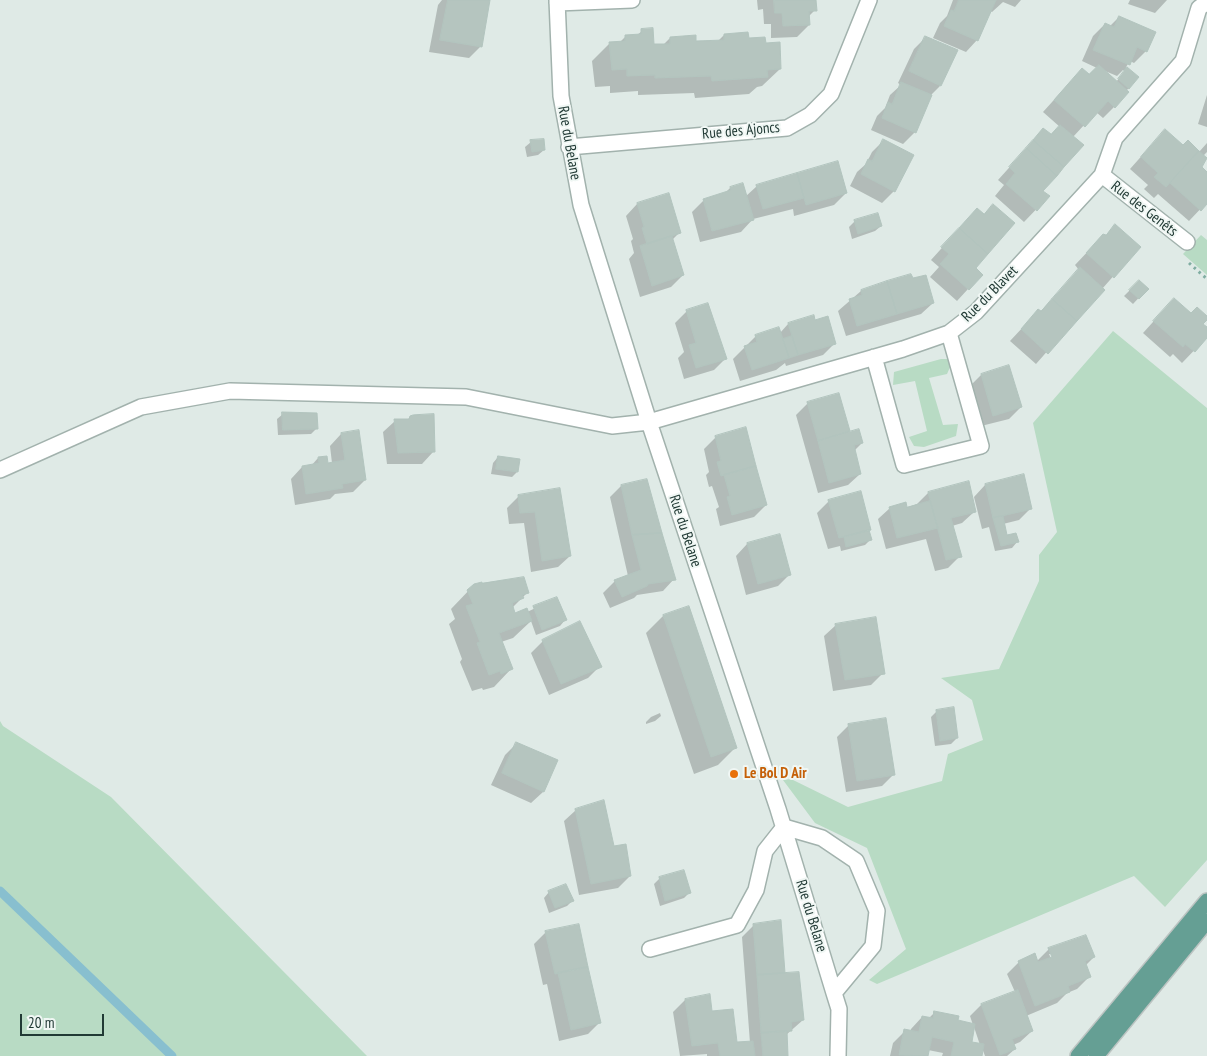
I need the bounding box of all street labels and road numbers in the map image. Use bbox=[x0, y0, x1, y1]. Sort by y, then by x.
street label: Rue du Belane bbox=[554, 105, 584, 181]
street label: Rue des Ajoncs bbox=[701, 119, 781, 143]
street label: Rue des Genêts bbox=[1107, 177, 1181, 241]
street label: Rue du Blavet bbox=[958, 262, 1022, 326]
street label: Rue du Belane bbox=[665, 493, 705, 569]
street label: Rue du Belane bbox=[791, 878, 831, 954]

